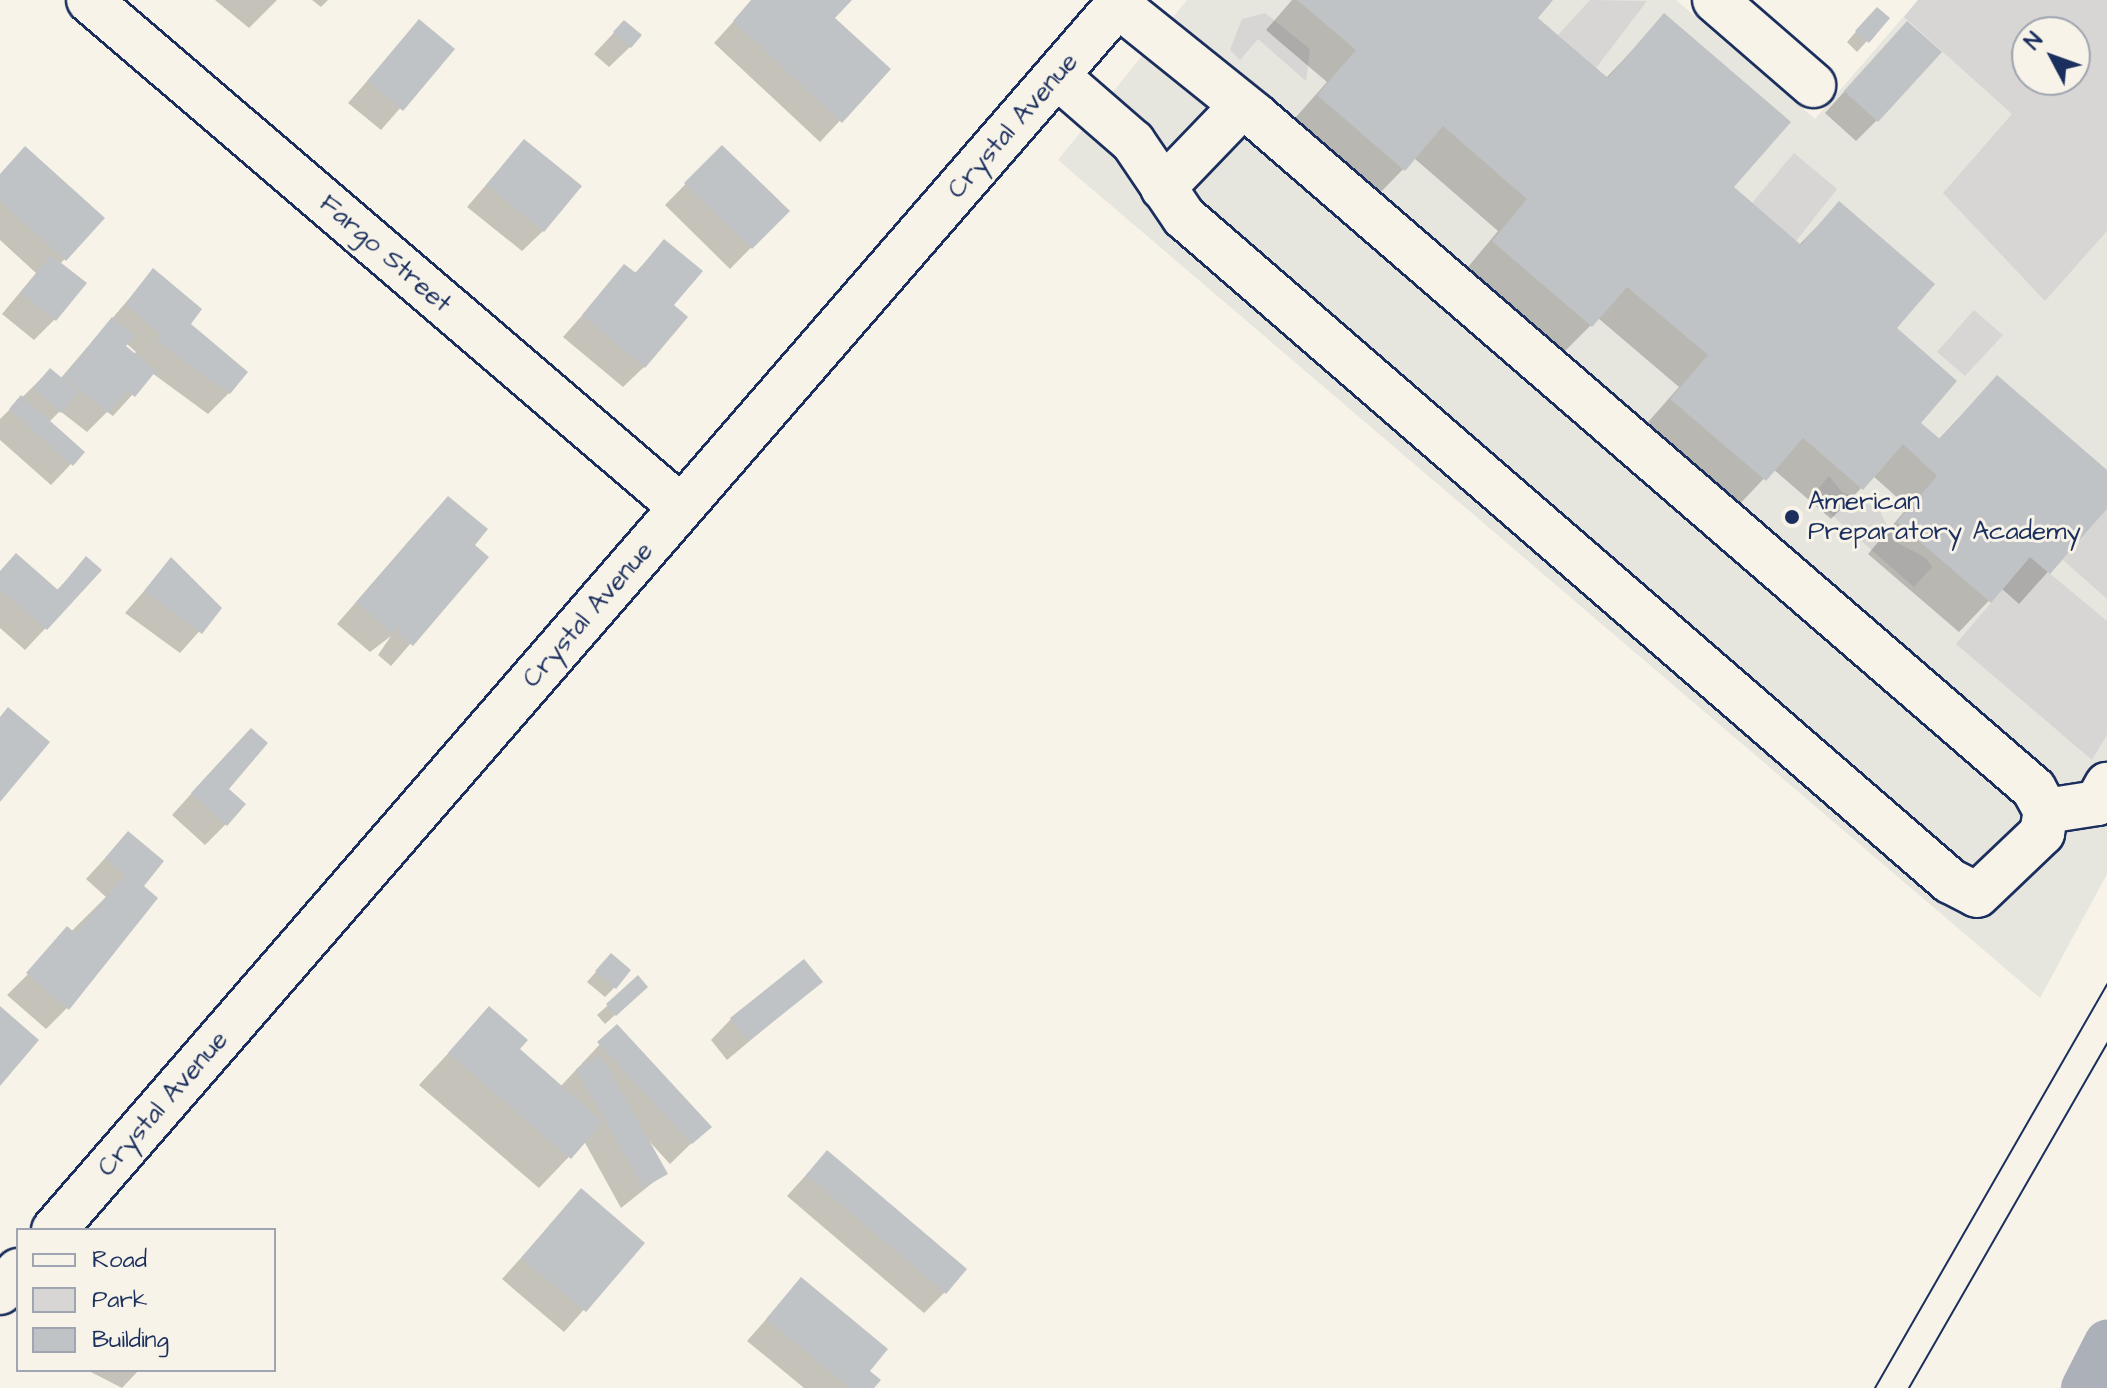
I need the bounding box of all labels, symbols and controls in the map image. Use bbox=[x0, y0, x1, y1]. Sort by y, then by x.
north arrow bbox=[2011, 16, 2091, 96]
text: N bbox=[2018, 26, 2050, 57]
street label: Crystal Avenue bbox=[941, 47, 1085, 205]
street label: Fargo Street bbox=[313, 188, 457, 320]
place label: American Preparatory Academy bbox=[1808, 486, 2081, 548]
marker: American Preparatory Academy bbox=[1783, 508, 1801, 526]
street label: Crystal Avenue bbox=[516, 536, 660, 694]
street label: Crystal Avenue bbox=[91, 1025, 235, 1183]
legend bbox=[16, 1228, 276, 1372]
text: Road bbox=[92, 1243, 147, 1277]
text: Park bbox=[92, 1283, 148, 1317]
text: Building bbox=[92, 1323, 169, 1357]

